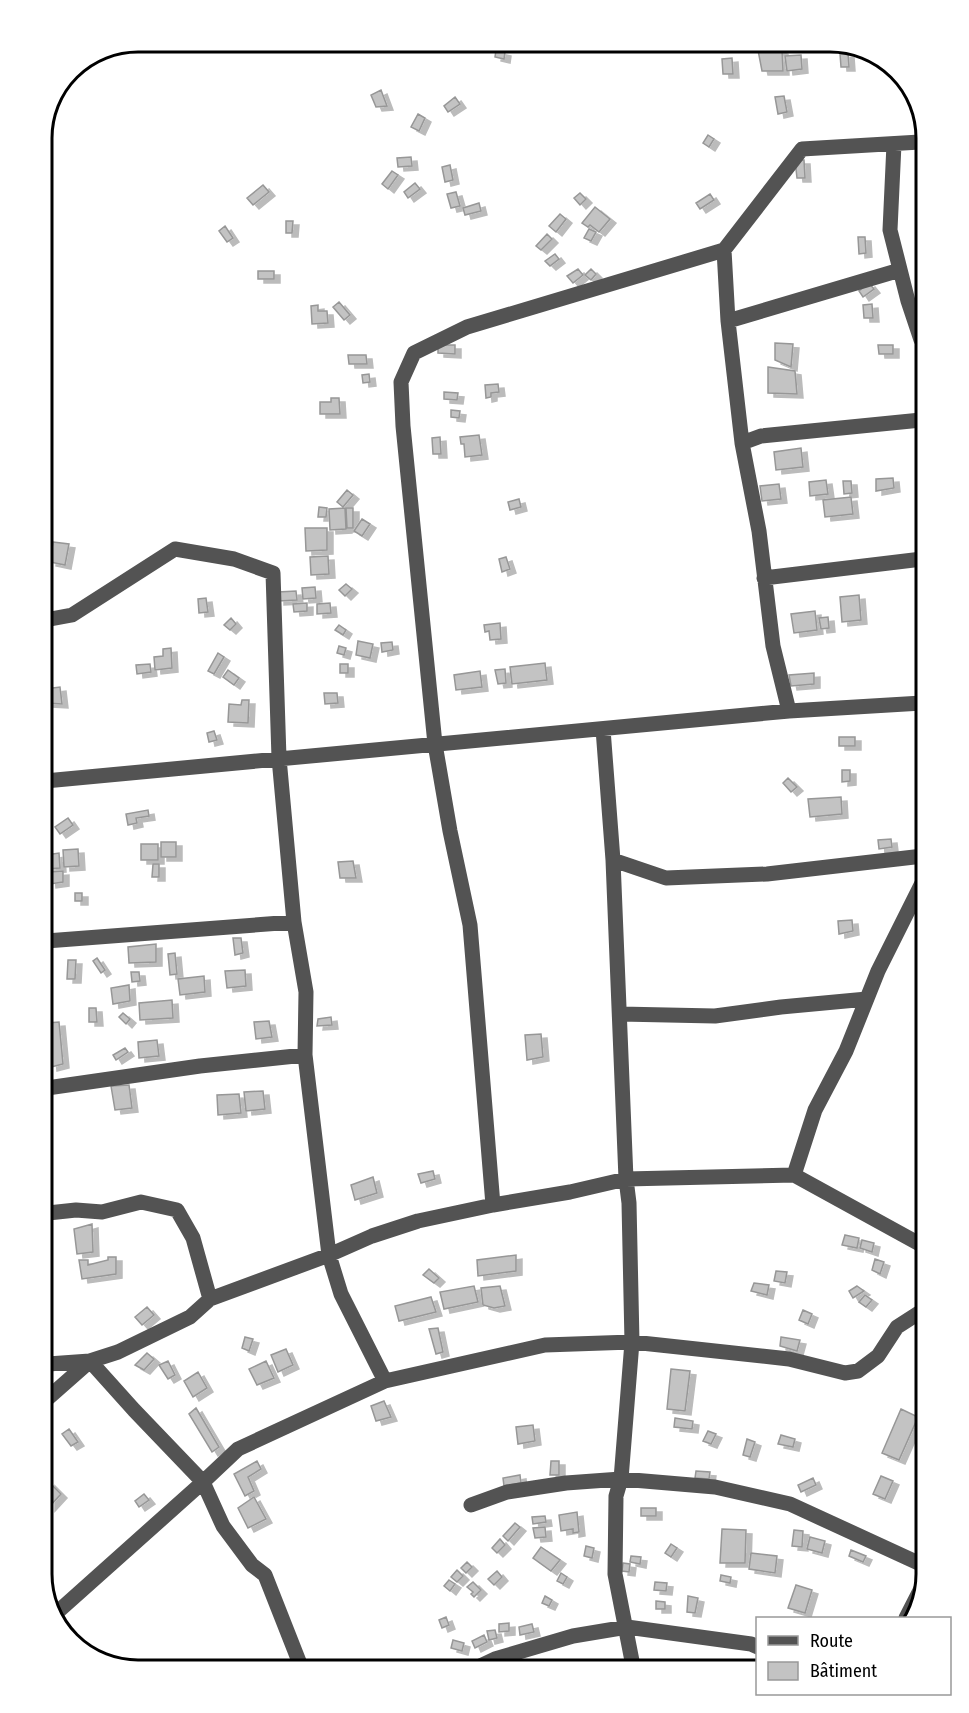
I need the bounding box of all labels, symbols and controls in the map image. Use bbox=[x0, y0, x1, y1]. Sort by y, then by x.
legend bbox=[756, 1617, 951, 1695]
text: Route bbox=[810, 1630, 853, 1652]
text: Bâtiment bbox=[810, 1660, 877, 1682]

